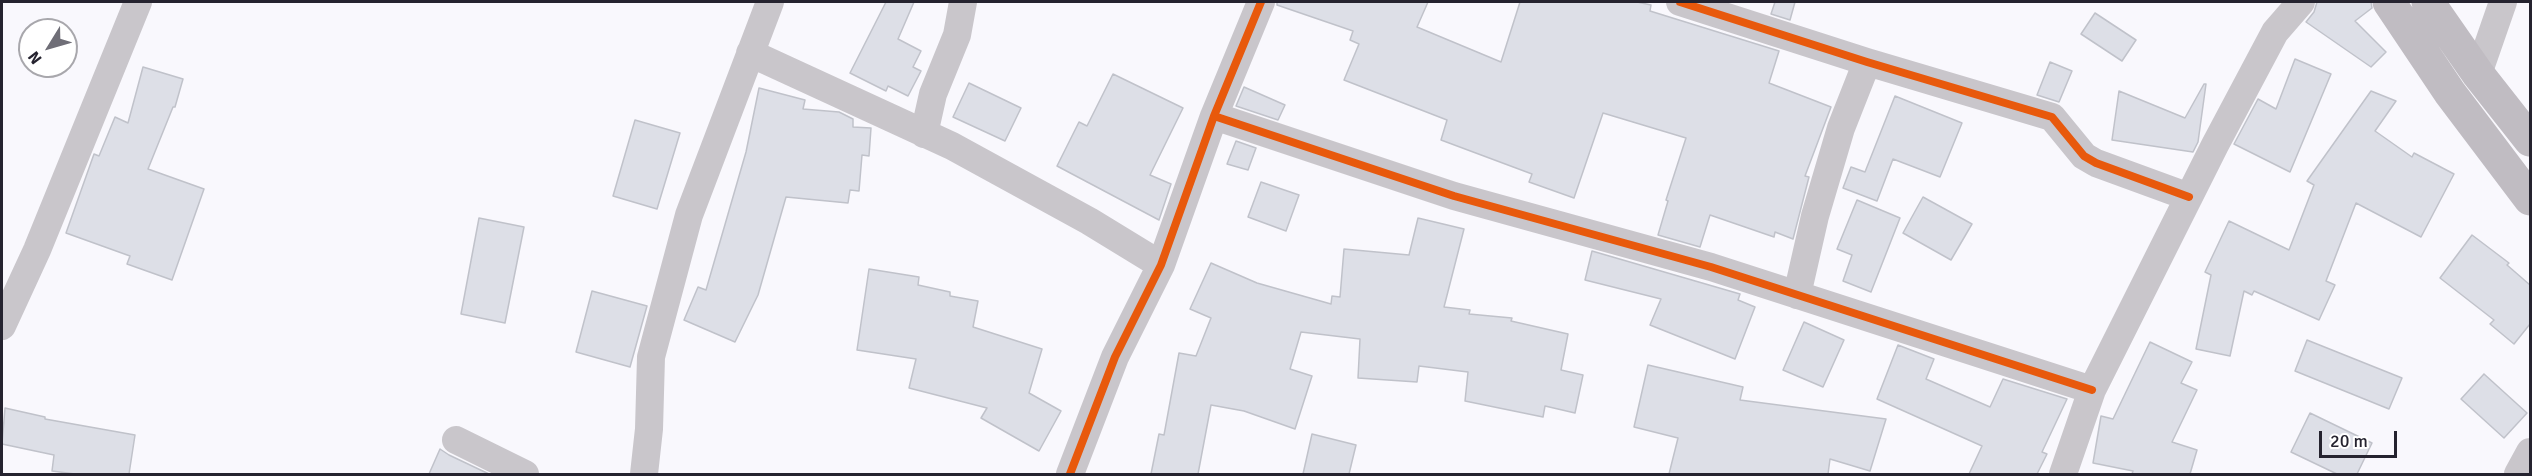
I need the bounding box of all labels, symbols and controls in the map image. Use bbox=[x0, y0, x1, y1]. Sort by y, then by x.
north arrow bbox=[18, 18, 78, 78]
text: N bbox=[24, 47, 47, 68]
scale bar bbox=[2322, 419, 2400, 457]
text: 20 m bbox=[2330, 430, 2368, 452]

